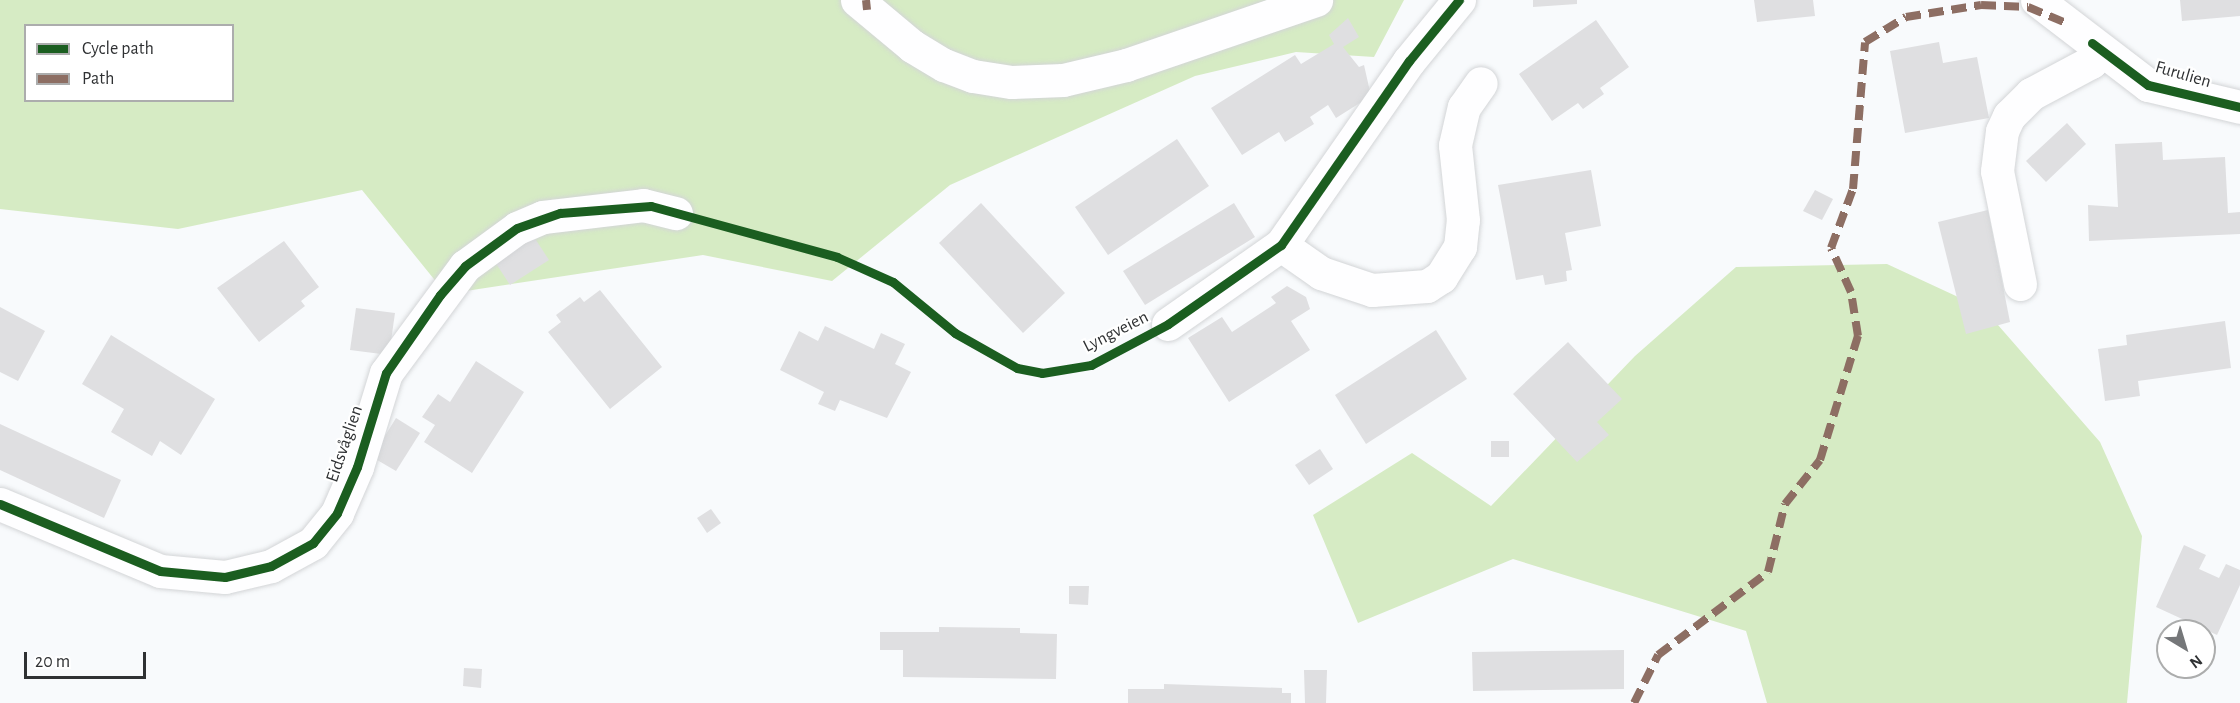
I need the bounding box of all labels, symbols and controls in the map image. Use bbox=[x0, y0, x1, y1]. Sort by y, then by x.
legend bbox=[24, 24, 234, 102]
text: Cycle path bbox=[82, 40, 154, 58]
street label: Furulien bbox=[2152, 57, 2214, 93]
text: Path bbox=[82, 70, 114, 88]
street label: Lyngveien bbox=[1080, 306, 1152, 358]
street label: Eidsvåglien bbox=[322, 403, 368, 485]
north arrow bbox=[2156, 619, 2216, 679]
scale bar bbox=[27, 640, 148, 678]
text: N bbox=[2187, 652, 2205, 671]
text: 20 m bbox=[35, 653, 70, 671]

